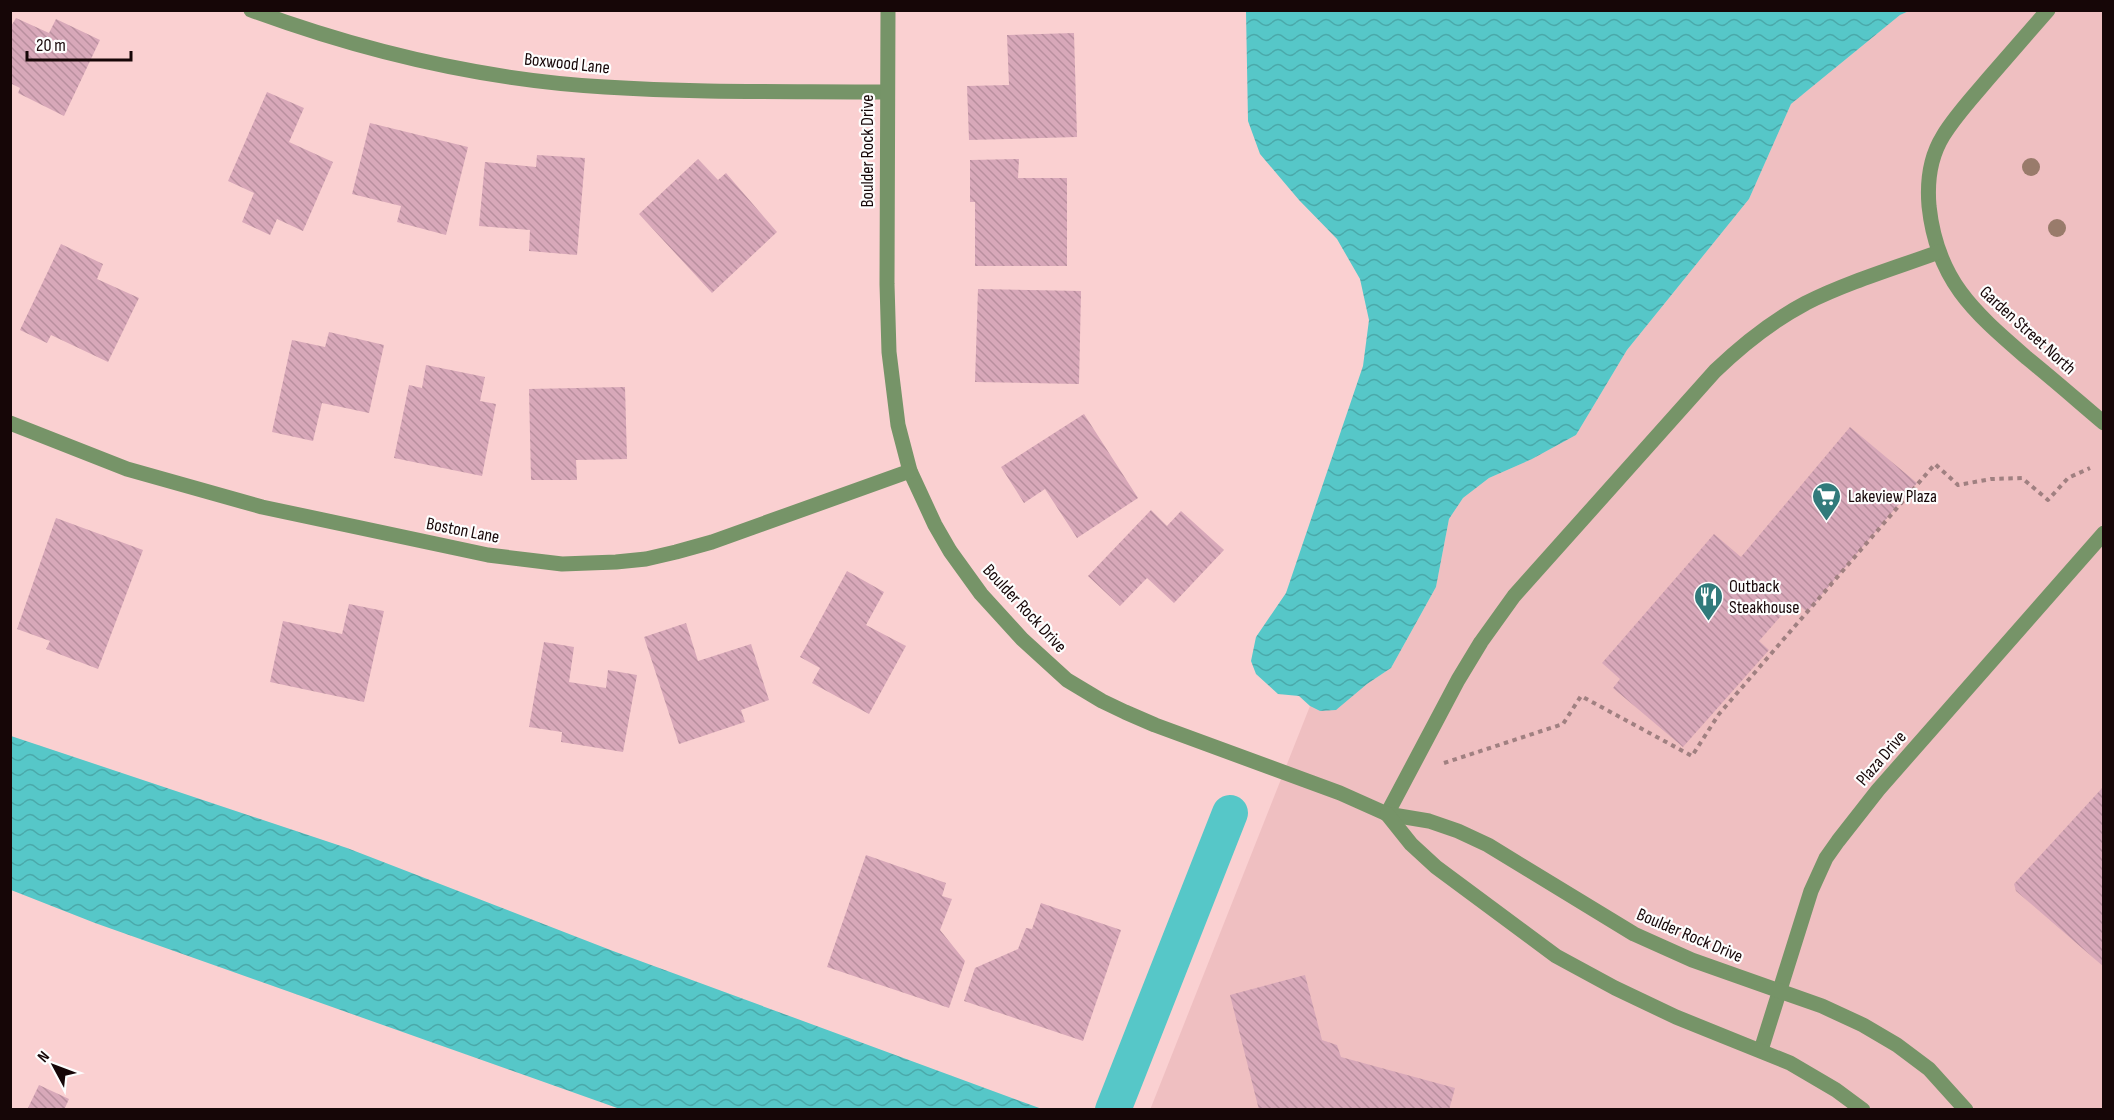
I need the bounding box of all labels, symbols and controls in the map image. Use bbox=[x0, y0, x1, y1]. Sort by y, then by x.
scale bar bbox=[27, 24, 130, 62]
text: 20 m bbox=[36, 35, 66, 56]
street label: Boxwood Lane bbox=[523, 49, 611, 78]
street label: Boulder Rock Drive bbox=[857, 94, 878, 208]
street label: Garden Street North bbox=[1975, 282, 2080, 379]
supermarket icon: Lakeview Plaza bbox=[1811, 480, 1843, 522]
place label: Lakeview Plaza bbox=[1848, 486, 1937, 507]
street label: Boston Lane bbox=[425, 513, 501, 548]
street label: Boulder Rock Drive bbox=[978, 560, 1071, 657]
place label: Outback Steakhouse bbox=[1729, 576, 1800, 618]
restaurant icon: Outback Steakhouse bbox=[1692, 580, 1724, 622]
street label: Plaza Drive bbox=[1852, 727, 1911, 790]
street label: Boulder Rock Drive bbox=[1634, 904, 1746, 967]
north arrow bbox=[24, 1036, 84, 1096]
text: N bbox=[34, 1048, 54, 1067]

